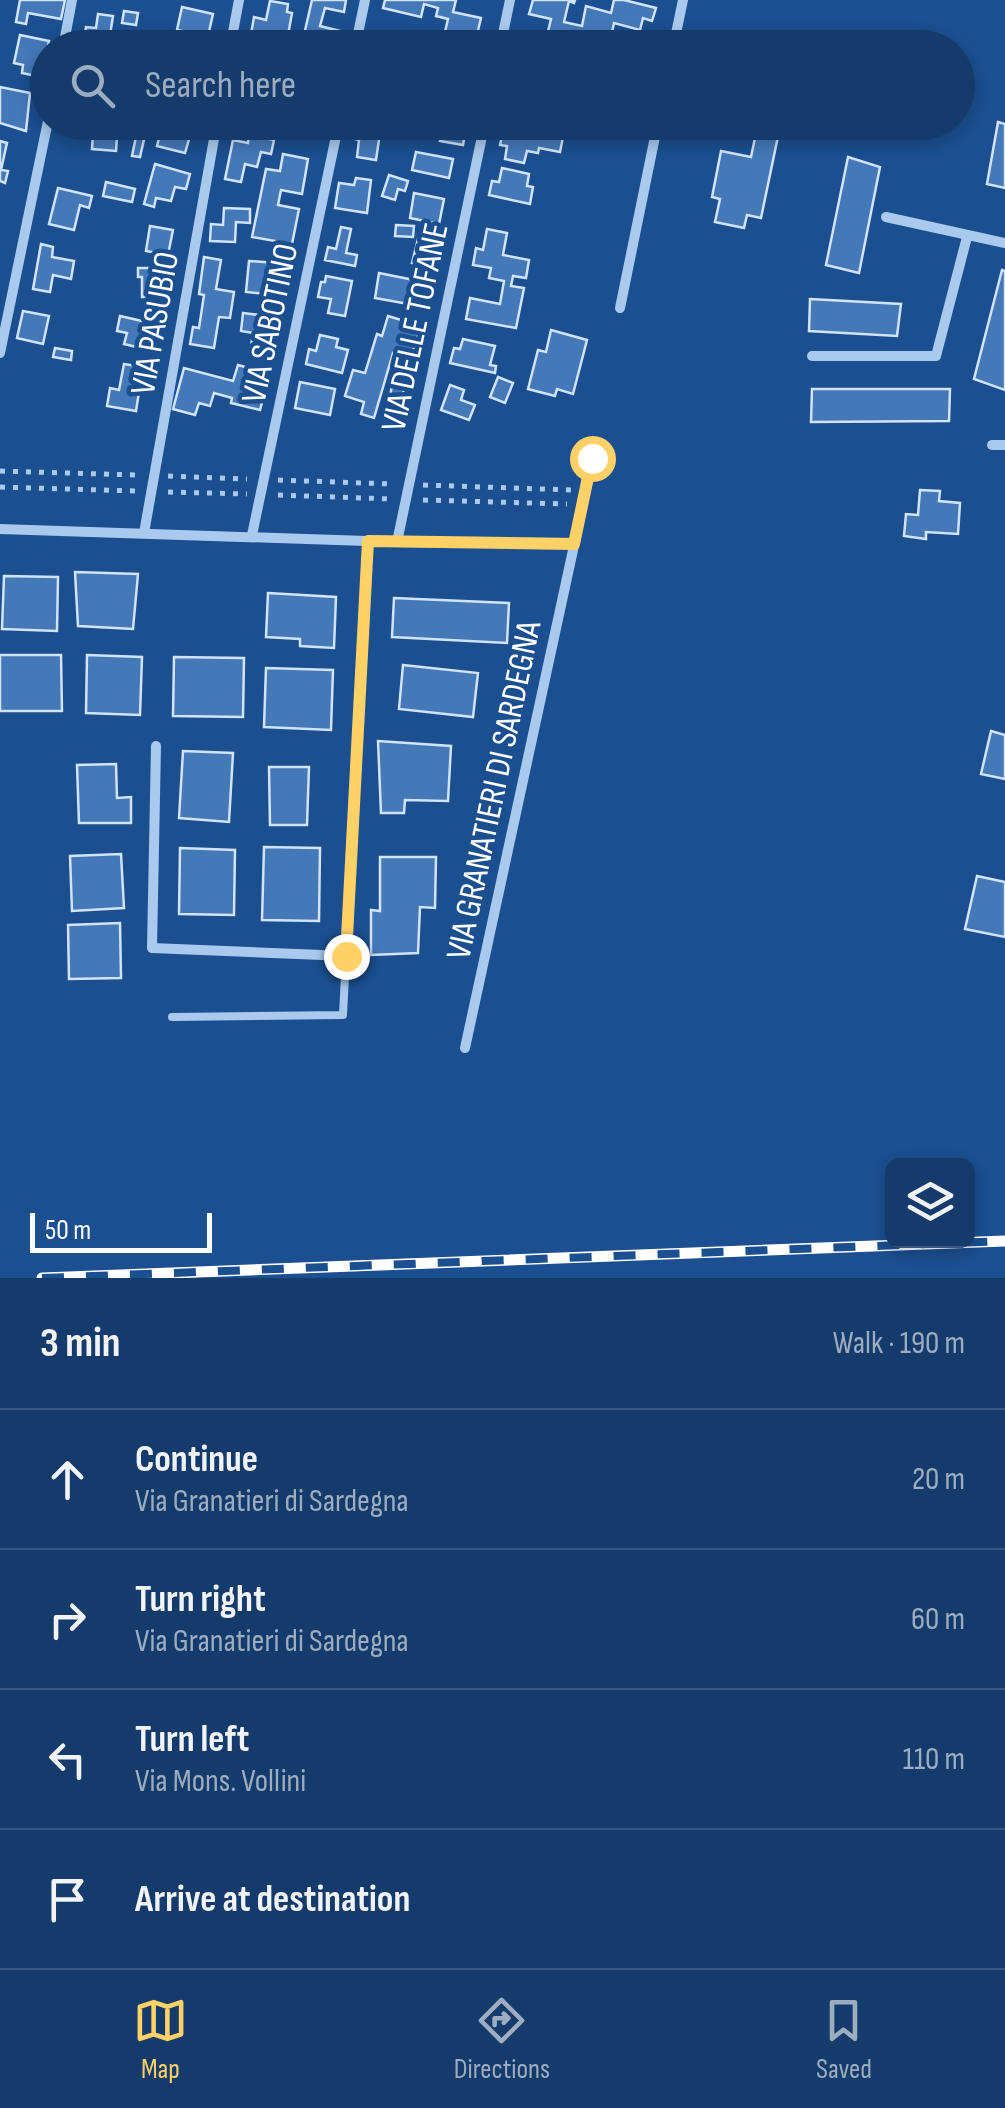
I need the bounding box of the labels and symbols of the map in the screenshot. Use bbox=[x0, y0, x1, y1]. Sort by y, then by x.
street label: VIA DELLE TOFANE bbox=[372, 219, 459, 436]
street label: VIA SABOTINO bbox=[233, 240, 308, 407]
street label: VIA PASUBIO bbox=[122, 248, 189, 398]
route start bbox=[570, 436, 616, 482]
street label: VIA GRANATIERI DI SARDEGNA bbox=[438, 616, 552, 964]
route end bbox=[324, 934, 370, 980]
scale bar bbox=[30, 1208, 212, 1252]

